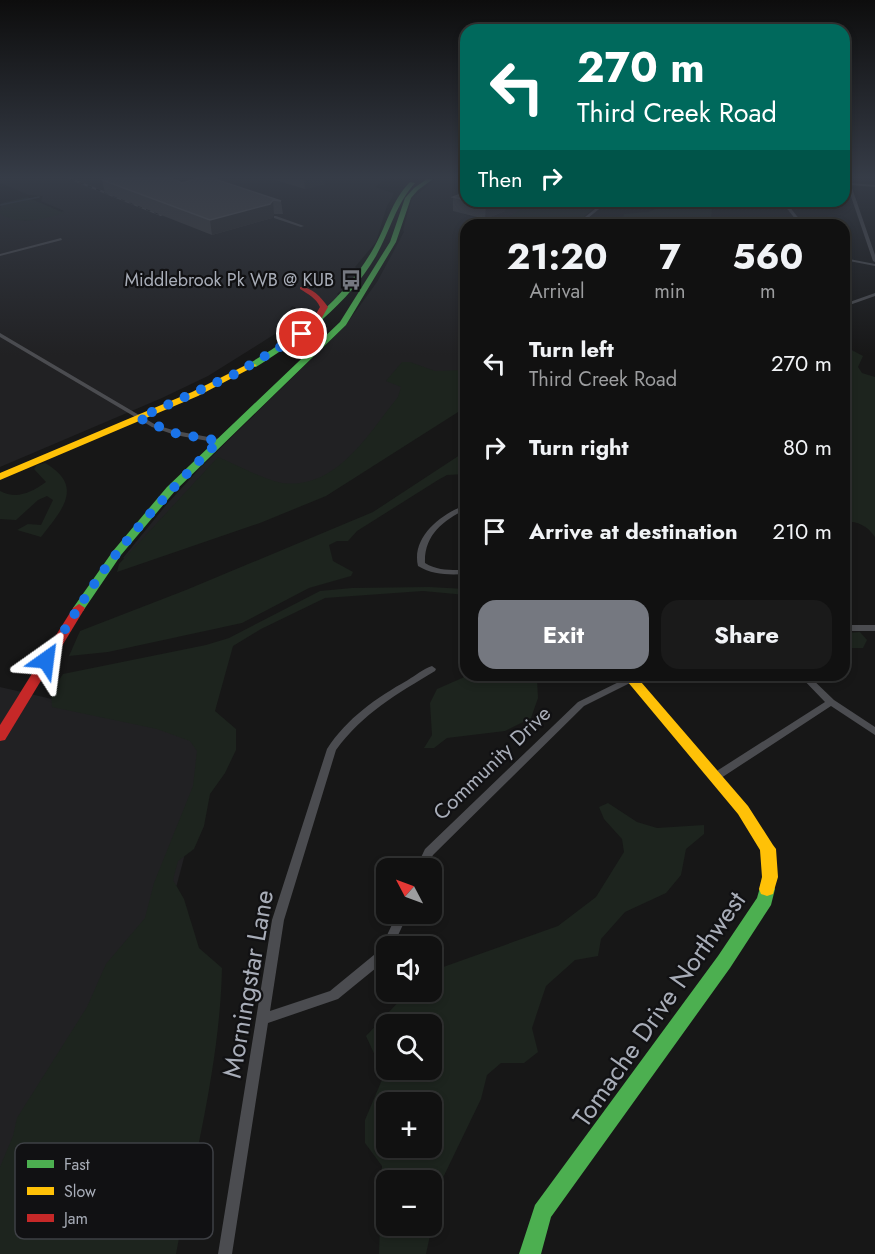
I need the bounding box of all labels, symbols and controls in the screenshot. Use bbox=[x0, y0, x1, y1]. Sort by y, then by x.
text: 270 m bbox=[577, 37, 705, 98]
icon: left bbox=[478, 48, 556, 126]
text: Third Creek Road bbox=[577, 93, 777, 132]
icon: right bbox=[535, 162, 568, 195]
text: Then bbox=[478, 163, 523, 195]
text: 21:20 bbox=[507, 230, 608, 282]
text: 7 bbox=[659, 230, 681, 282]
text: 560 bbox=[732, 230, 803, 282]
place label: Middlebrook Pk WB @ KUB bbox=[124, 267, 334, 293]
bus stop icon: Middlebrook Pk WB @ KUB bbox=[339, 268, 363, 292]
text: Arrival bbox=[530, 277, 585, 306]
text: min bbox=[654, 277, 686, 306]
text: m bbox=[760, 277, 776, 306]
pin bbox=[276, 308, 327, 359]
icon: arrive bbox=[285, 317, 318, 350]
text: Turn left bbox=[529, 333, 614, 365]
icon: left bbox=[478, 347, 511, 380]
text: 270 m bbox=[771, 347, 832, 379]
text: Third Creek Road bbox=[529, 365, 677, 394]
icon: right bbox=[478, 431, 511, 464]
text: Turn right bbox=[529, 431, 629, 463]
text: 80 m bbox=[783, 431, 832, 463]
icon: arrive bbox=[478, 515, 511, 548]
text: Arrive at destination bbox=[529, 515, 738, 547]
text: 210 m bbox=[773, 515, 832, 547]
button: Exit bbox=[478, 600, 649, 669]
button: Share bbox=[661, 600, 832, 669]
position arrow bbox=[14, 628, 78, 692]
street label: Community Drive bbox=[426, 699, 558, 827]
north arrow bbox=[376, 858, 442, 924]
map controls bbox=[376, 858, 442, 1236]
street label: Tomache Drive Northwest bbox=[563, 883, 755, 1134]
street label: Morningstar Lane bbox=[213, 887, 283, 1081]
button: sound bbox=[376, 936, 442, 1002]
button: search bbox=[376, 1014, 442, 1080]
button: + bbox=[376, 1092, 442, 1158]
legend bbox=[15, 1143, 213, 1239]
text: Fast bbox=[64, 1153, 90, 1176]
button: − bbox=[376, 1170, 442, 1236]
text: Slow bbox=[64, 1180, 96, 1203]
text: Jam bbox=[62, 1207, 88, 1230]

